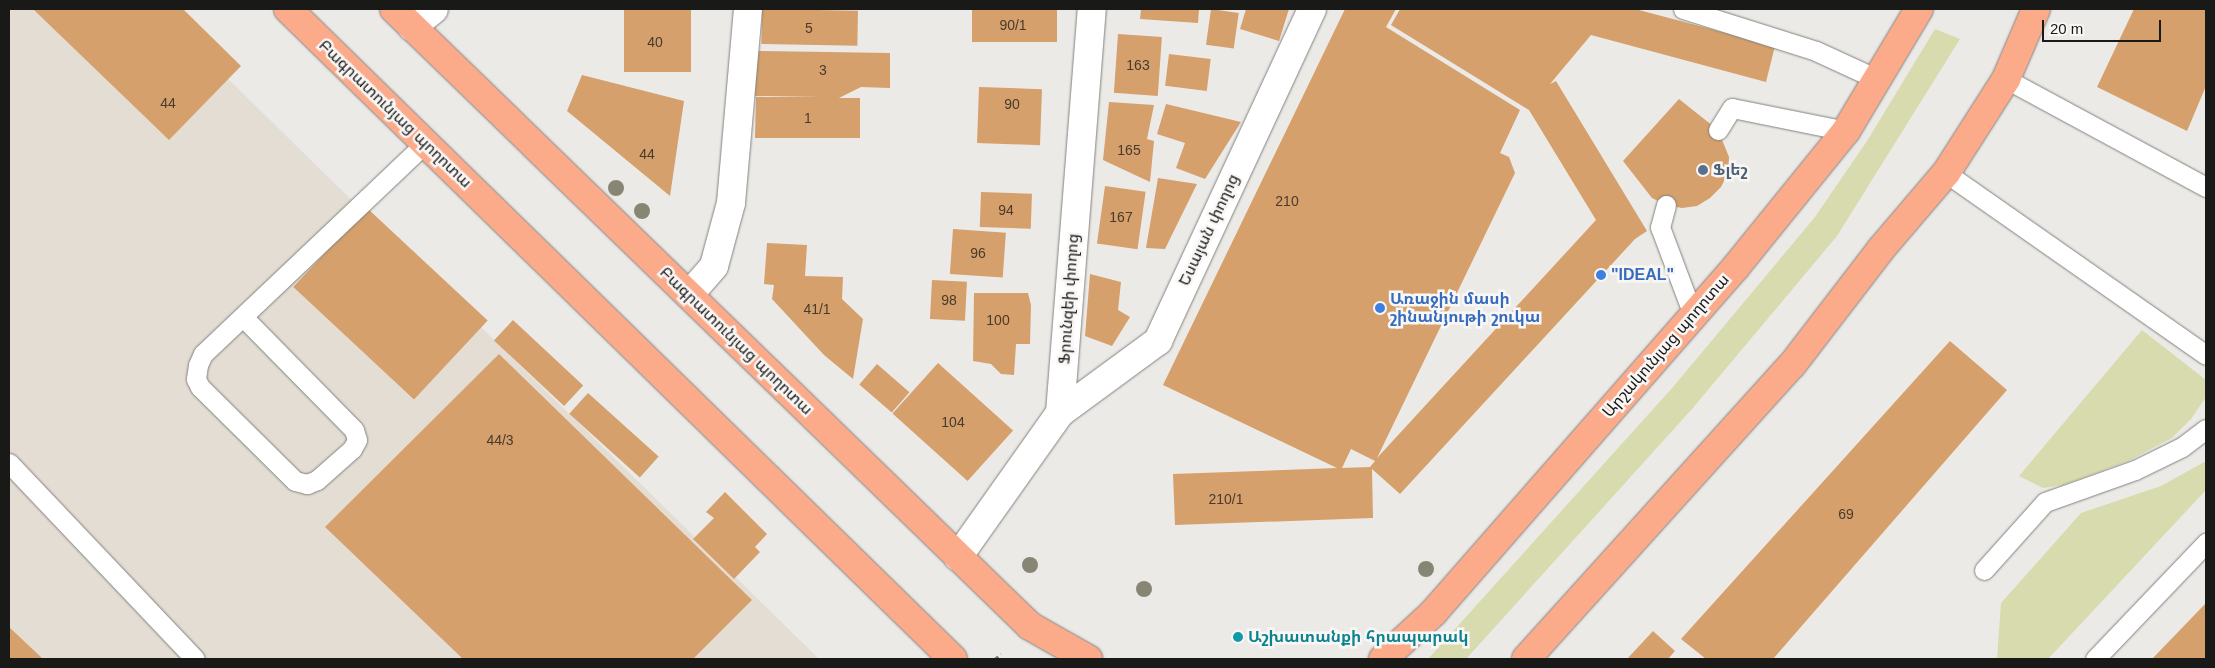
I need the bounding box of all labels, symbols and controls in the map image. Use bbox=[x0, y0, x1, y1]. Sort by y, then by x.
scale bar bbox=[2045, 10, 2164, 42]
house number: 90/1 bbox=[999, 17, 1027, 33]
house number: 5 bbox=[805, 20, 813, 36]
text: 20 m bbox=[2050, 20, 2083, 37]
house number: 40 bbox=[647, 34, 663, 50]
street label: Բագրատունյաց պողոտա bbox=[315, 36, 475, 192]
house number: 163 bbox=[1126, 57, 1150, 73]
house number: 3 bbox=[819, 62, 827, 78]
house number: 44 bbox=[160, 95, 176, 111]
house number: 90 bbox=[1004, 96, 1020, 112]
house number: 1 bbox=[804, 110, 812, 126]
house number: 165 bbox=[1117, 142, 1141, 158]
house number: 44 bbox=[639, 146, 655, 162]
place label: Ֆլեշ bbox=[1713, 160, 1748, 180]
marker: Ֆլեշ bbox=[1697, 164, 1709, 176]
street label: Եսայան փողոց bbox=[1175, 171, 1243, 289]
house number: 210 bbox=[1275, 193, 1299, 209]
house number: 94 bbox=[998, 202, 1014, 218]
house number: 167 bbox=[1109, 209, 1133, 225]
street label: Ֆրունզեի փողոց bbox=[1055, 233, 1083, 365]
house number: 96 bbox=[970, 245, 986, 261]
street label: Բագրատունյաց պողոտա bbox=[656, 263, 816, 419]
place label: "IDEAL" bbox=[1611, 265, 1674, 285]
marker: "IDEAL" bbox=[1595, 269, 1607, 281]
street label: Արշակունյաց պողոտա bbox=[1599, 270, 1733, 422]
place label: Առաջին մասի շինանյութի շուկա bbox=[1390, 289, 1540, 327]
house number: 98 bbox=[941, 292, 957, 308]
house number: 41/1 bbox=[803, 301, 831, 317]
marker: Առաջին մասի շինանյութի շուկա bbox=[1374, 302, 1386, 314]
house number: 100 bbox=[986, 312, 1010, 328]
house number: 104 bbox=[941, 414, 965, 430]
house number: 44/3 bbox=[486, 432, 514, 448]
house number: 210/1 bbox=[1208, 491, 1244, 507]
house number: 69 bbox=[1838, 506, 1854, 522]
place label: Աշխատանքի հրապարակ bbox=[1248, 627, 1468, 647]
marker: Աշխատանքի հրապարակ bbox=[1232, 631, 1244, 643]

